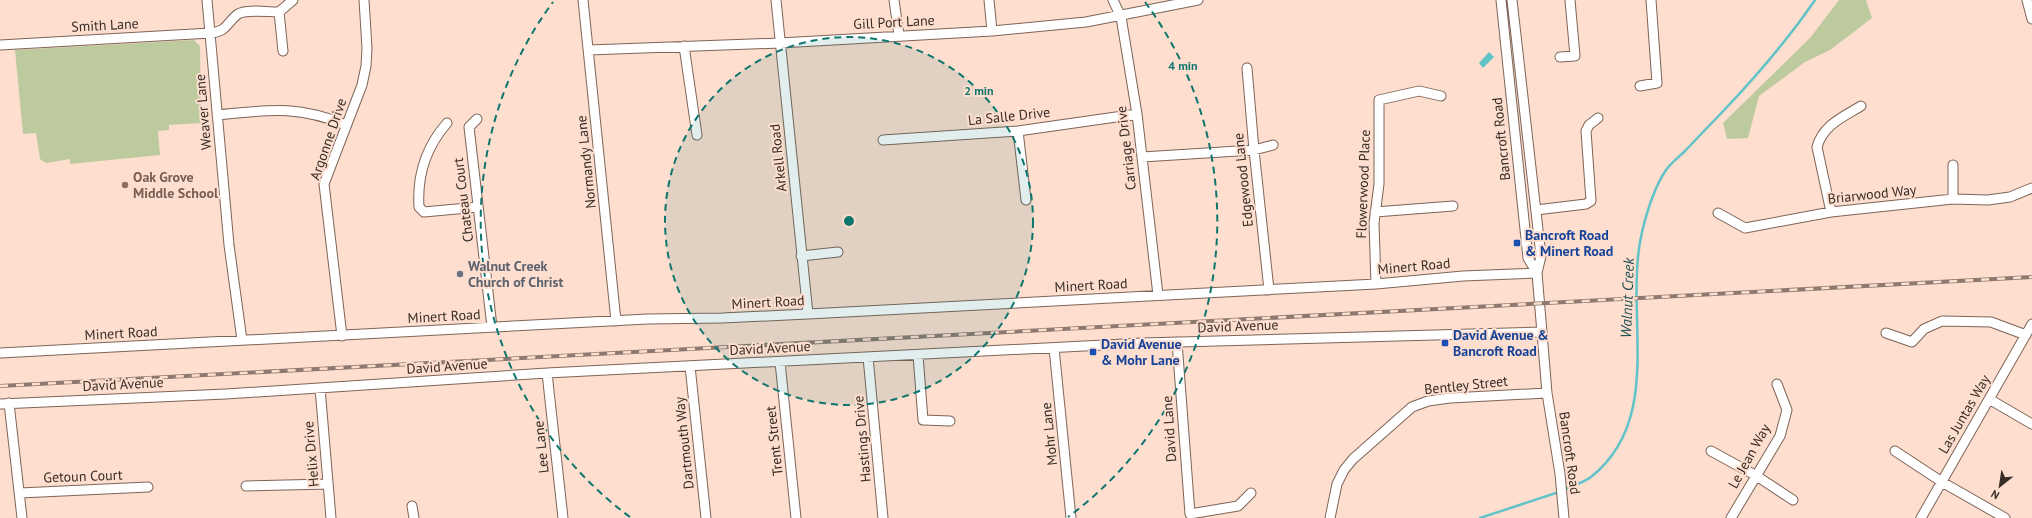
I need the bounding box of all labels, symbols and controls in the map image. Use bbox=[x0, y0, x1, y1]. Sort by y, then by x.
street label: Gill Port Lane bbox=[853, 11, 935, 33]
street label: Smith Lane bbox=[71, 14, 139, 36]
text: 4 min bbox=[1168, 58, 1198, 73]
street label: Weaver Lane bbox=[191, 73, 215, 151]
text: 2 min bbox=[964, 83, 994, 98]
street label: Argonne Drive bbox=[306, 96, 350, 182]
street label: Bancroft Road bbox=[1488, 97, 1514, 181]
street label: La Salle Drive bbox=[967, 103, 1051, 129]
street label: Carriage Drive bbox=[1112, 105, 1140, 191]
street label: Normandy Lane bbox=[572, 115, 600, 209]
street label: Arkell Road bbox=[765, 123, 791, 193]
street label: Flowerwood Place bbox=[1352, 129, 1374, 239]
street label: Edgewood Lane bbox=[1229, 132, 1257, 228]
street label: Chateau Court bbox=[449, 156, 477, 243]
place label: Oak Grove Middle School bbox=[133, 168, 219, 202]
marker: Oak Grove Middle School bbox=[120, 180, 130, 190]
street label: Briarwood Way bbox=[1827, 180, 1918, 208]
centre of rings bbox=[842, 214, 856, 228]
place label: Bancroft Road & Minert Road bbox=[1525, 226, 1613, 260]
marker: Bancroft Road & Minert Road bbox=[1512, 238, 1522, 248]
street label: Minert Road bbox=[1377, 254, 1451, 278]
water label: Walnut Creek bbox=[1616, 256, 1638, 338]
place label: Walnut Creek Church of Christ bbox=[468, 257, 563, 291]
marker: Walnut Creek Church of Christ bbox=[455, 269, 465, 279]
street label: Minert Road bbox=[1054, 274, 1128, 296]
street label: Minert Road bbox=[731, 291, 805, 313]
street label: Minert Road bbox=[407, 305, 481, 327]
street label: David Avenue bbox=[1197, 316, 1279, 336]
street label: Minert Road bbox=[84, 322, 158, 344]
place label: David Avenue & Bancroft Road bbox=[1453, 326, 1549, 360]
place label: David Avenue & Mohr Lane bbox=[1101, 335, 1182, 369]
street label: David Avenue bbox=[729, 337, 811, 359]
marker: David Avenue & Bancroft Road bbox=[1440, 338, 1450, 348]
marker: David Avenue & Mohr Lane bbox=[1088, 347, 1098, 357]
street label: David Avenue bbox=[406, 354, 488, 378]
street label: Las Juntas Way bbox=[1934, 371, 1994, 457]
street label: Bentley Street bbox=[1423, 372, 1509, 398]
street label: David Avenue bbox=[82, 373, 164, 395]
street label: Dartmouth Way bbox=[670, 395, 698, 490]
street label: Hastings Drive bbox=[849, 395, 875, 483]
street label: David Lane bbox=[1158, 395, 1180, 463]
street label: Mohr Lane bbox=[1037, 402, 1061, 466]
street label: Trent Street bbox=[761, 405, 787, 477]
street label: Bancroft Road bbox=[1555, 410, 1585, 496]
street label: Helix Drive bbox=[299, 420, 323, 488]
street label: Lee Lane bbox=[529, 420, 553, 474]
street label: Le Jean Way bbox=[1724, 420, 1774, 491]
street label: Getoun Court bbox=[43, 466, 123, 486]
north arrow bbox=[1980, 466, 2020, 506]
text: N bbox=[1988, 487, 2002, 503]

